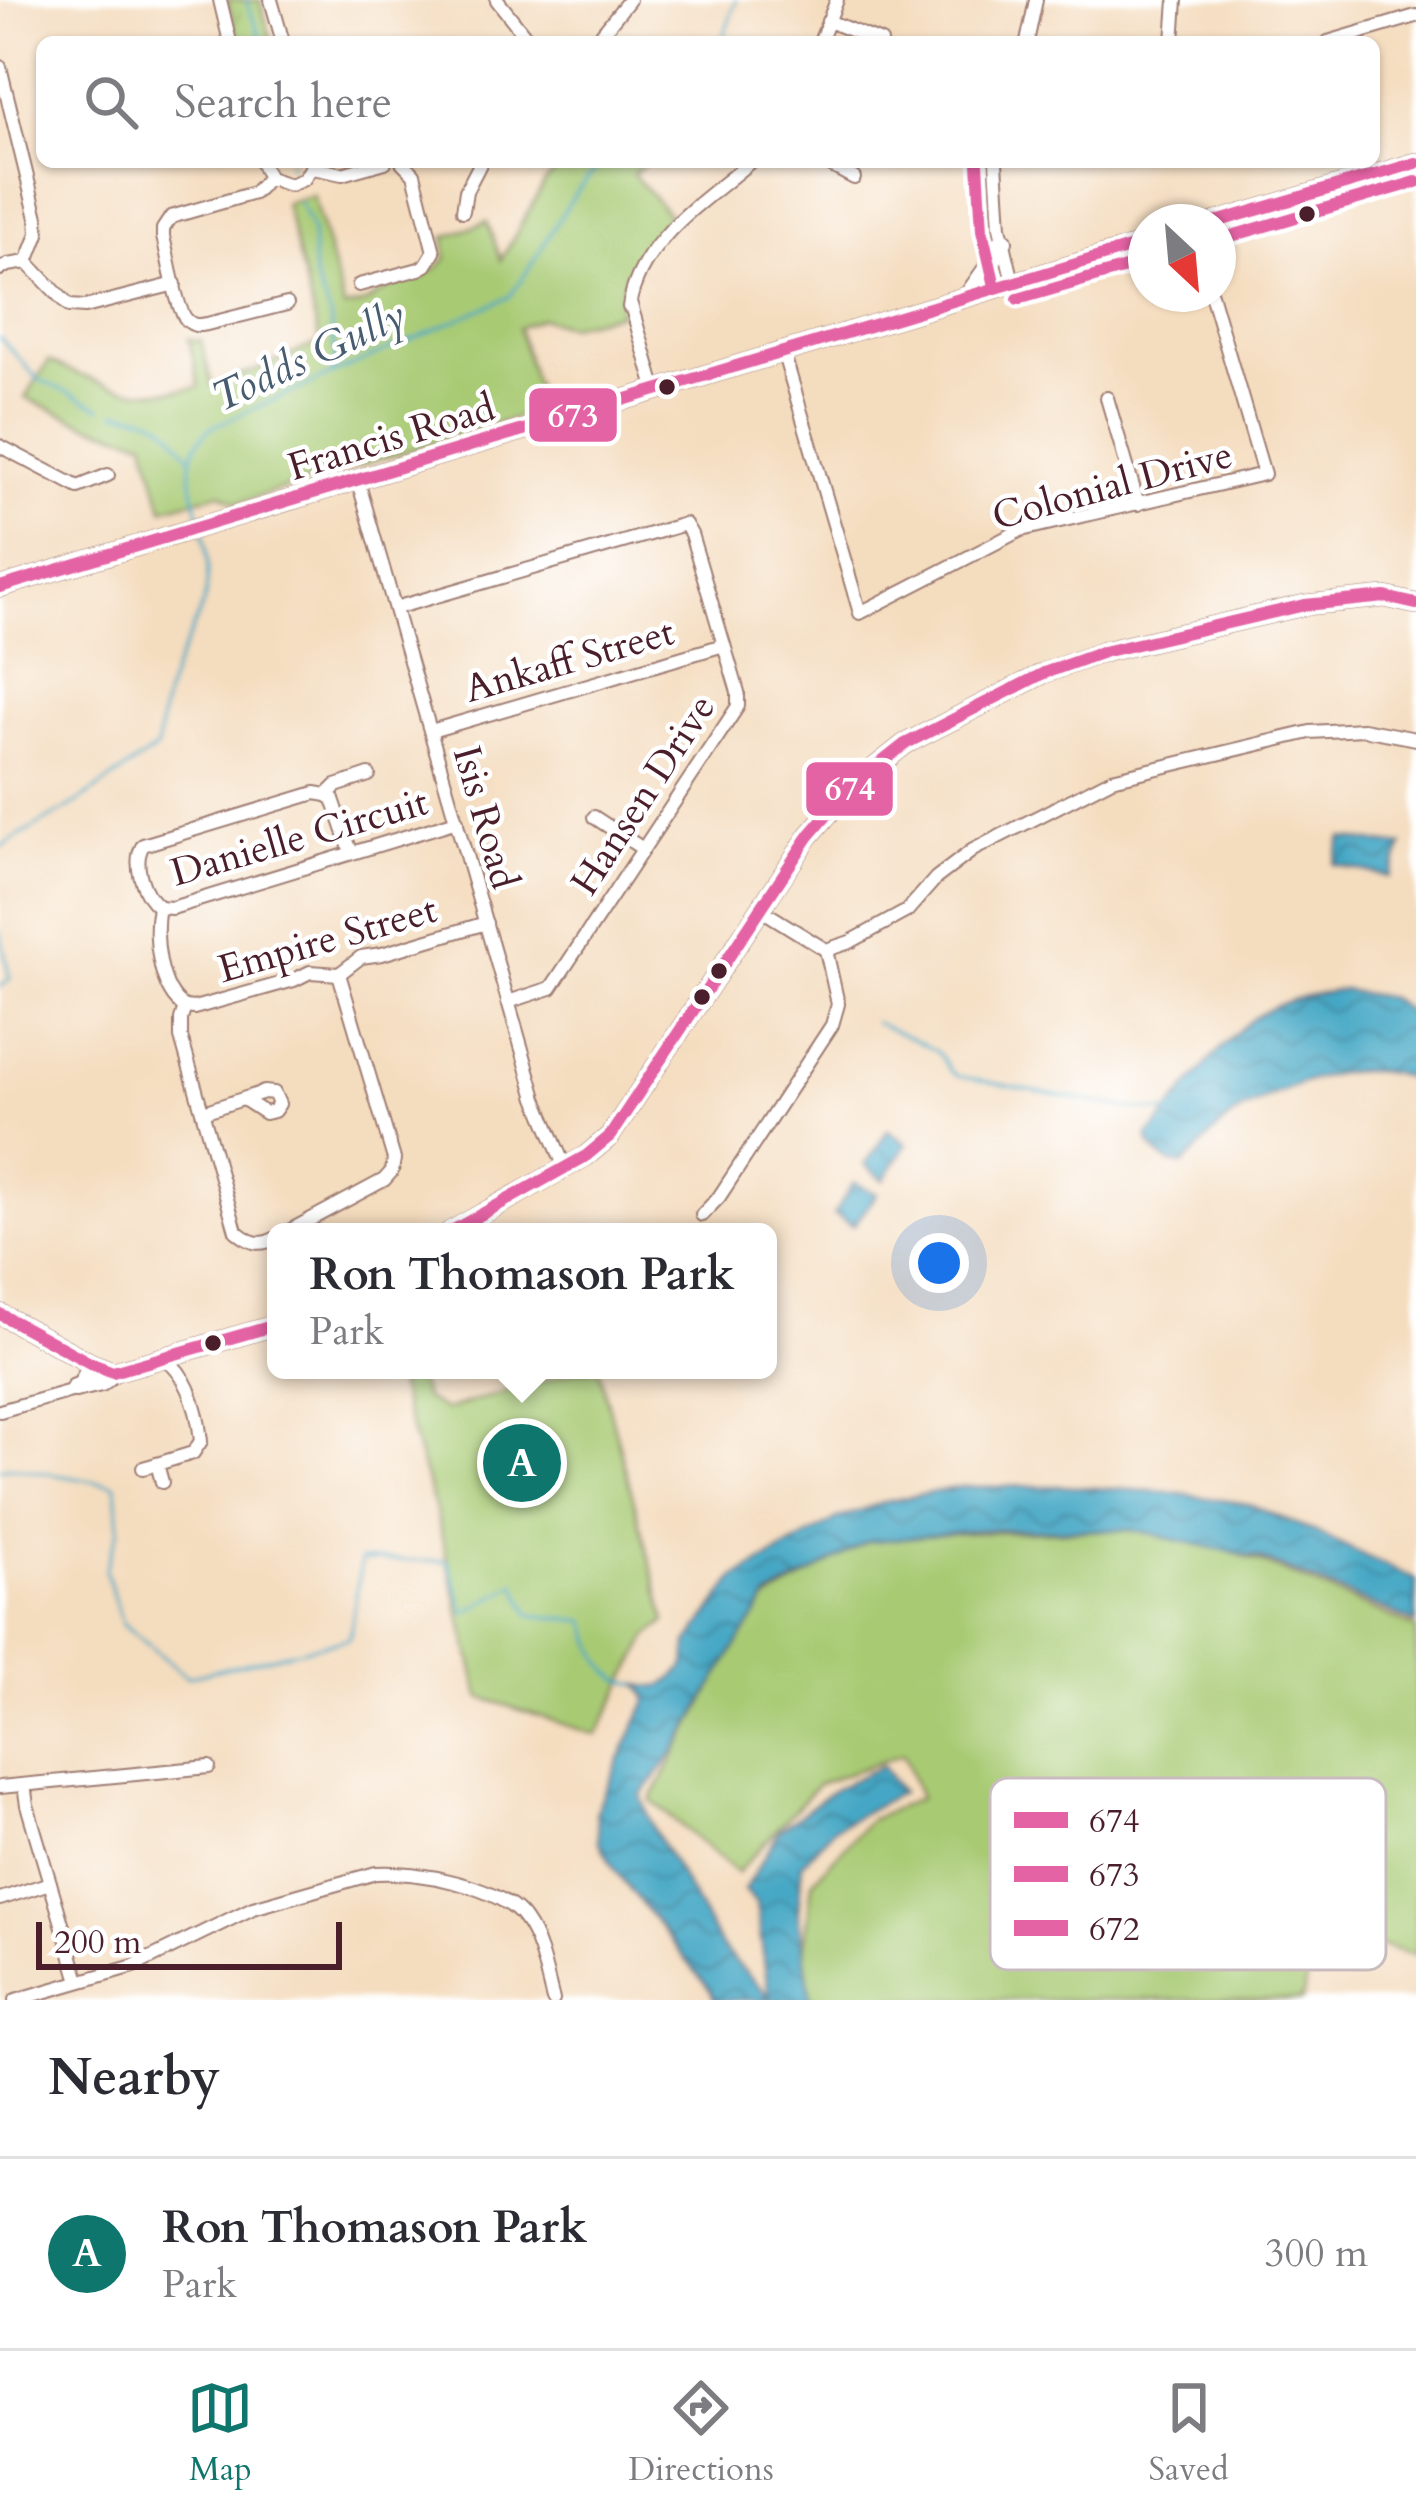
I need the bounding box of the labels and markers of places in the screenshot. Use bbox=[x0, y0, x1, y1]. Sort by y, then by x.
unlabelled marker bbox=[1296, 203, 1318, 225]
unlabelled marker bbox=[656, 376, 678, 398]
unlabelled marker bbox=[708, 960, 730, 982]
unlabelled marker bbox=[691, 986, 713, 1008]
unlabelled marker bbox=[202, 1332, 224, 1354]
pin: A bbox=[483, 1418, 561, 1508]

